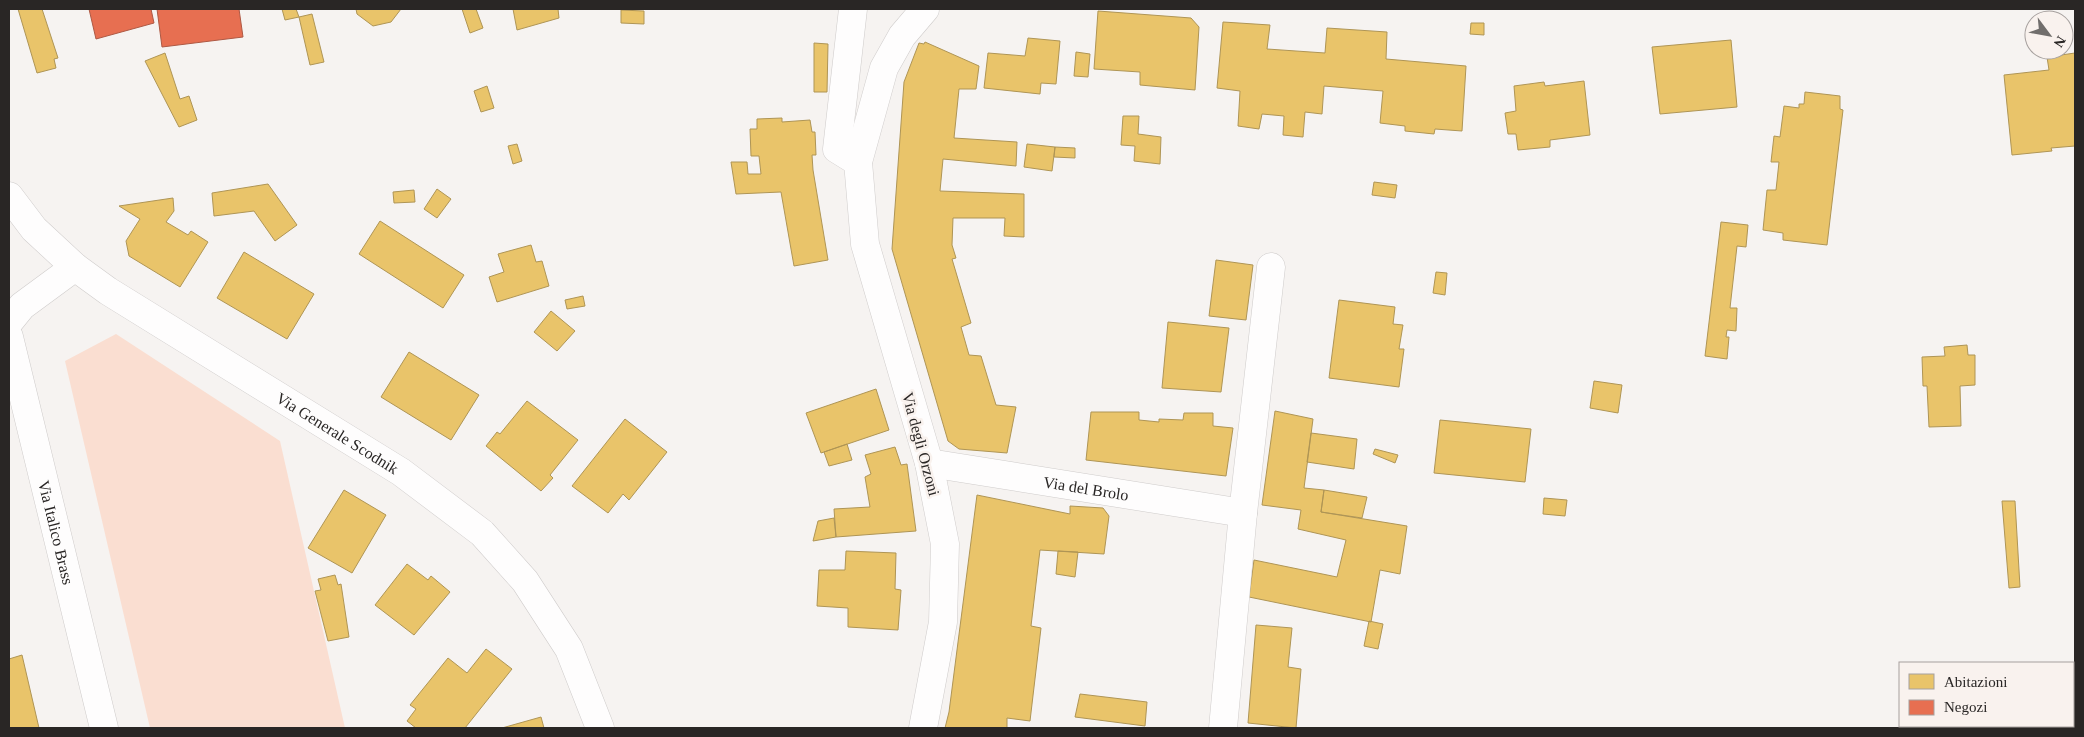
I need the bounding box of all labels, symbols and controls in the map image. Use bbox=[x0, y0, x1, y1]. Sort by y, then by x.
north arrow bbox=[2024, 10, 2074, 60]
text: N bbox=[2051, 33, 2069, 50]
street label: Via Generale Scodnik bbox=[273, 389, 402, 477]
street label: Via degli Orzoni bbox=[898, 390, 943, 498]
street label: Via del Brolo bbox=[1042, 473, 1130, 503]
street label: Via Italico Brass bbox=[36, 478, 77, 586]
legend bbox=[1899, 662, 2074, 727]
text: Abitazioni bbox=[1944, 674, 2007, 690]
text: Negozi bbox=[1944, 699, 1987, 715]

